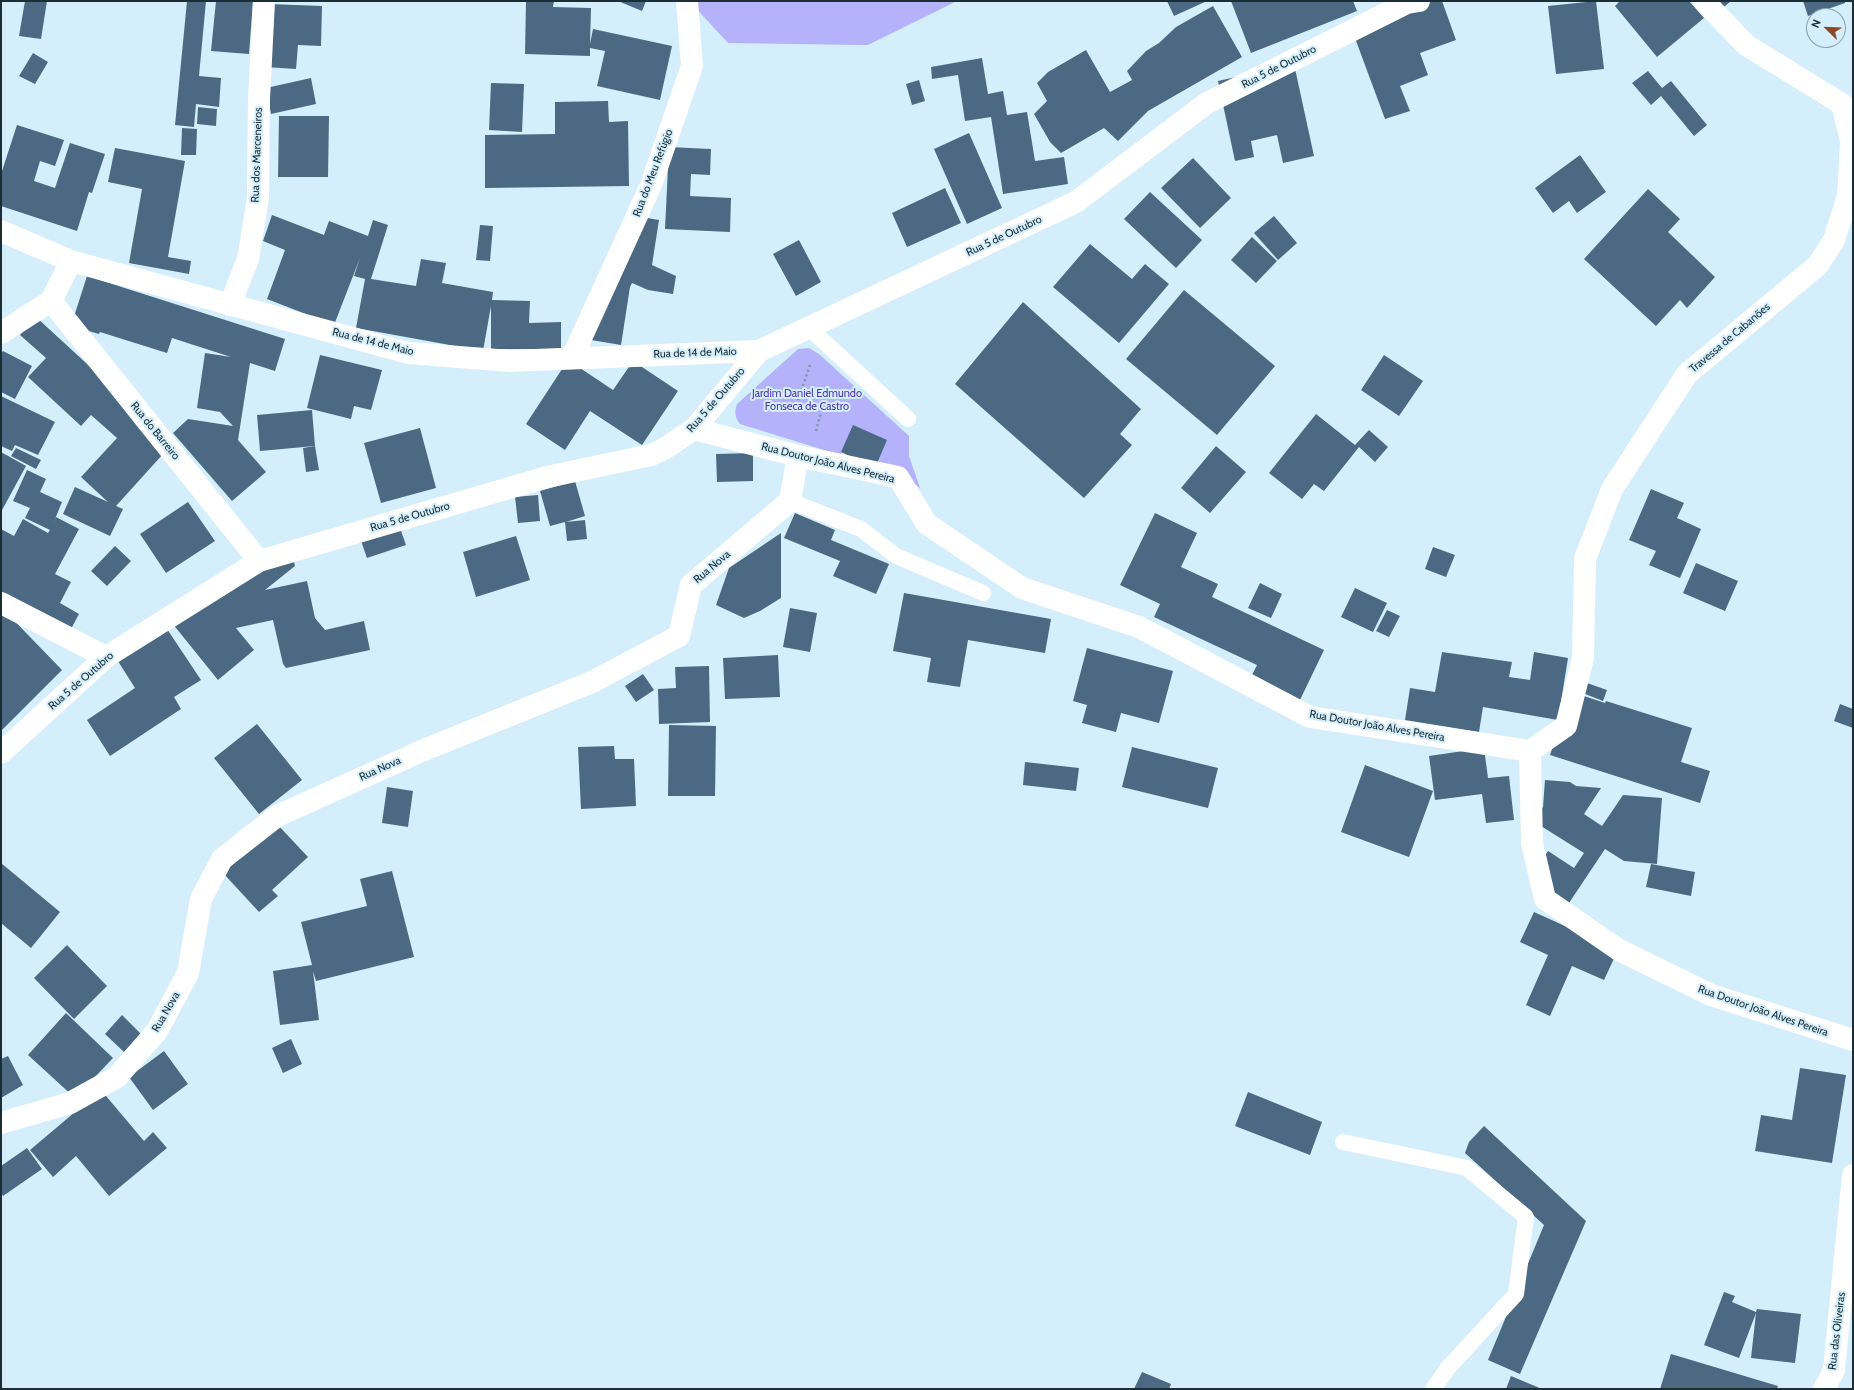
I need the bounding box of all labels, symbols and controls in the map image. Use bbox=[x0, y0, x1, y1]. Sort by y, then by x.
north arrow bbox=[1806, 8, 1846, 48]
text: N bbox=[1808, 17, 1824, 30]
street label: Rua 5 de Outubro bbox=[1240, 43, 1318, 91]
street label: Rua dos Marceneiros bbox=[249, 107, 265, 203]
street label: Rua do Meu Refúgio bbox=[630, 127, 676, 219]
street label: Rua 5 de Outubro bbox=[964, 213, 1044, 259]
street label: Travessa de Cabanões bbox=[1687, 300, 1773, 376]
street label: Rua de 14 de Maio bbox=[331, 326, 415, 358]
street label: Rua de 14 de Maio bbox=[653, 345, 737, 361]
street label: Rua 5 de Outubro bbox=[684, 365, 748, 435]
park label: Jardim Daniel Edmundo Fonseca de Castro bbox=[752, 387, 862, 413]
street label: Rua do Barreiro bbox=[128, 399, 182, 463]
street label: Rua Doutor João Alves Pereira bbox=[760, 440, 896, 486]
street label: Rua 5 de Outubro bbox=[369, 499, 451, 535]
street label: Rua Nova bbox=[691, 548, 733, 586]
street label: Rua 5 de Outubro bbox=[46, 649, 116, 713]
street label: Rua Doutor João Alves Pereira bbox=[1308, 708, 1446, 744]
street label: Rua Nova bbox=[357, 754, 403, 784]
street label: Rua Doutor João Alves Pereira bbox=[1696, 982, 1830, 1040]
street label: Rua Nova bbox=[149, 990, 183, 1034]
street label: Rua das Oliveiras bbox=[1826, 1291, 1848, 1371]

